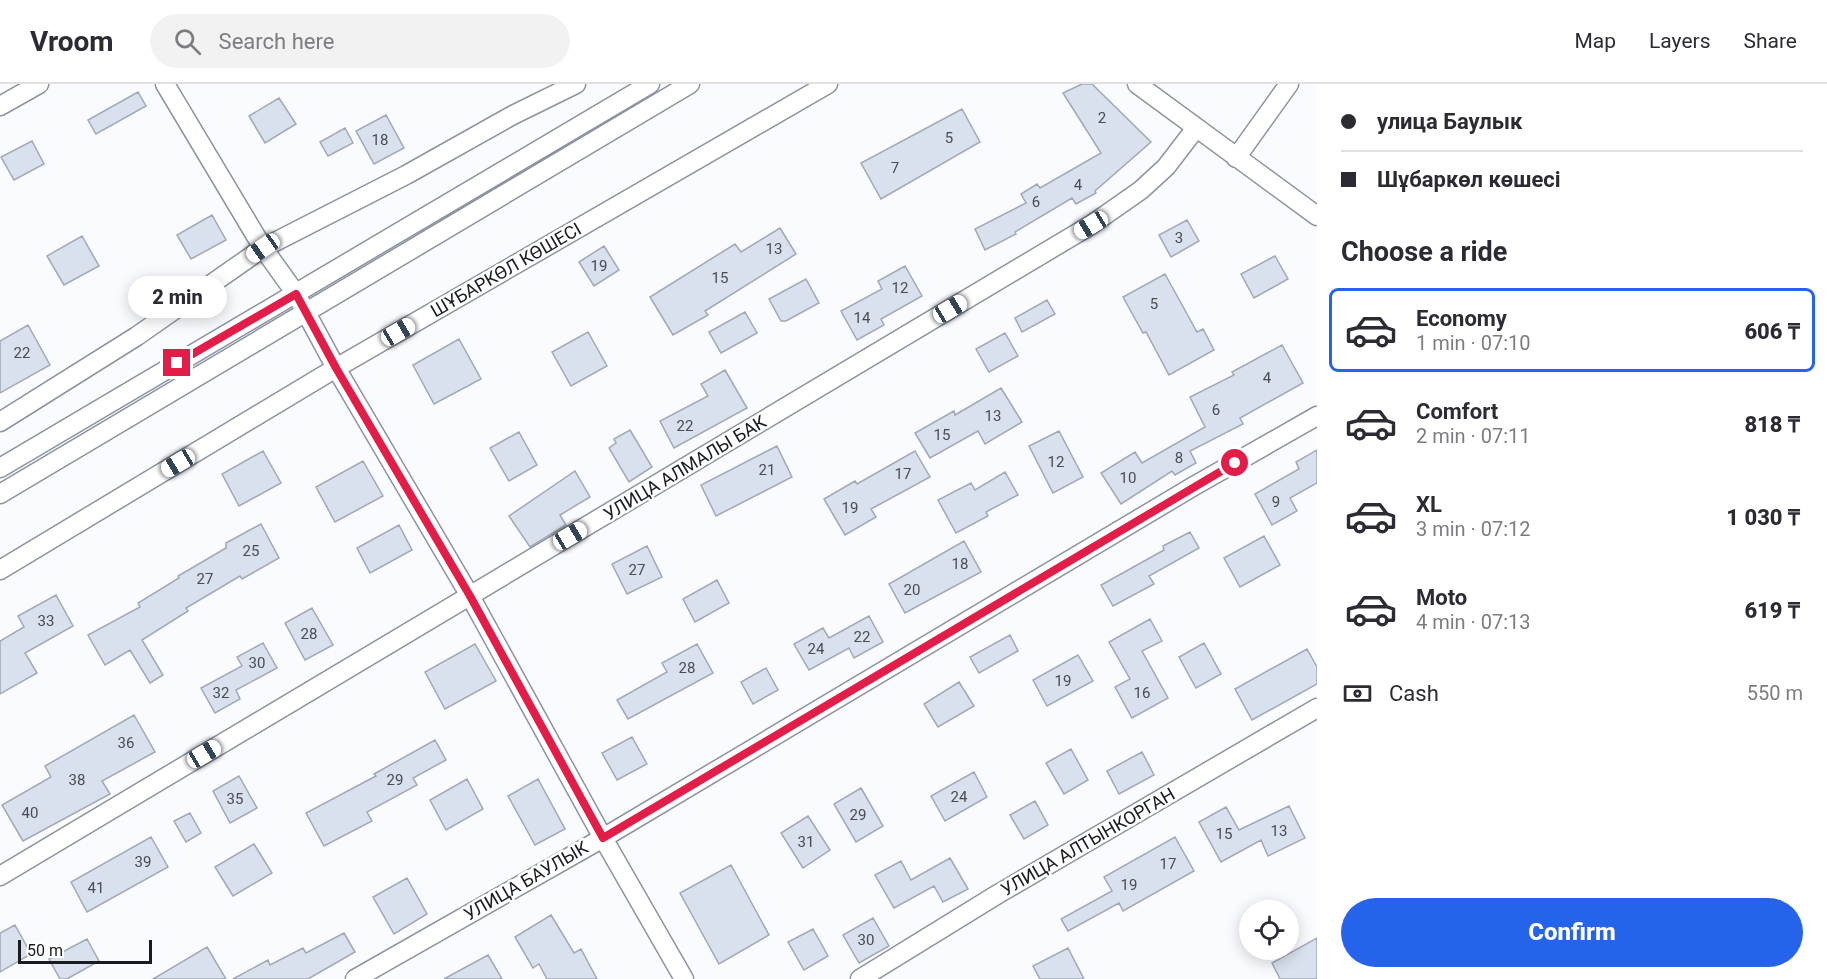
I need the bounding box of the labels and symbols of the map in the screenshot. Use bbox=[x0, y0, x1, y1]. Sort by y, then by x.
house number: 2 bbox=[1098, 109, 1106, 127]
house number: 5 bbox=[945, 129, 953, 147]
house number: 18 bbox=[372, 131, 388, 149]
house number: 7 bbox=[891, 159, 899, 177]
house number: 4 bbox=[1074, 176, 1083, 194]
house number: 6 bbox=[1032, 193, 1040, 211]
car bbox=[1071, 208, 1111, 242]
street label: ШҰБАРКӨЛ КӨШЕСІ bbox=[427, 218, 585, 321]
house number: 3 bbox=[1175, 229, 1183, 247]
car bbox=[243, 230, 283, 266]
house number: 13 bbox=[766, 240, 782, 258]
house number: 19 bbox=[591, 257, 607, 275]
house number: 15 bbox=[712, 269, 728, 287]
callout: 2 min bbox=[128, 276, 226, 318]
house number: 12 bbox=[892, 279, 908, 297]
car bbox=[930, 292, 970, 326]
house number: 5 bbox=[1150, 295, 1158, 313]
house number: 14 bbox=[854, 309, 871, 327]
car bbox=[378, 315, 418, 349]
house number: 22 bbox=[14, 344, 30, 362]
route end bbox=[163, 349, 190, 376]
house number: 4 bbox=[1263, 369, 1272, 387]
house number: 6 bbox=[1212, 401, 1220, 419]
house number: 13 bbox=[985, 407, 1001, 425]
street label: УЛИЦА АЛМАЛЫ БАК bbox=[600, 411, 770, 524]
house number: 22 bbox=[677, 417, 693, 435]
house number: 15 bbox=[934, 426, 950, 444]
car bbox=[158, 446, 198, 480]
house number: 8 bbox=[1175, 449, 1183, 467]
route start bbox=[1221, 449, 1248, 476]
house number: 12 bbox=[1048, 453, 1064, 471]
house number: 21 bbox=[759, 461, 775, 479]
house number: 17 bbox=[895, 465, 911, 483]
house number: 10 bbox=[1120, 469, 1136, 487]
house number: 9 bbox=[1272, 493, 1280, 511]
house number: 19 bbox=[842, 499, 858, 517]
car bbox=[550, 519, 590, 553]
house number: 25 bbox=[243, 542, 259, 560]
house number: 18 bbox=[952, 555, 968, 573]
house number: 27 bbox=[629, 561, 645, 579]
house number: 27 bbox=[197, 570, 213, 588]
house number: 20 bbox=[904, 581, 920, 599]
house number: 33 bbox=[38, 612, 54, 630]
house number: 28 bbox=[301, 625, 317, 643]
house number: 22 bbox=[854, 628, 870, 646]
house number: 24 bbox=[808, 640, 825, 658]
house number: 30 bbox=[249, 654, 265, 672]
house number: 28 bbox=[679, 659, 695, 677]
house number: 19 bbox=[1055, 672, 1071, 690]
house number: 32 bbox=[213, 684, 229, 702]
house number: 16 bbox=[1134, 684, 1150, 702]
house number: 36 bbox=[118, 734, 134, 752]
car bbox=[184, 737, 224, 771]
house number: 38 bbox=[69, 771, 85, 789]
house number: 29 bbox=[387, 771, 403, 789]
street label: УЛИЦА АЛТЫНКОРГАН bbox=[997, 783, 1178, 900]
house number: 24 bbox=[951, 788, 968, 806]
house number: 35 bbox=[227, 790, 243, 808]
house number: 40 bbox=[22, 804, 38, 822]
house number: 29 bbox=[850, 806, 866, 824]
house number: 13 bbox=[1271, 822, 1287, 840]
house number: 15 bbox=[1216, 825, 1232, 843]
house number: 31 bbox=[798, 833, 814, 851]
street label: УЛИЦА БАУЛЫК bbox=[460, 836, 592, 925]
house number: 39 bbox=[135, 853, 151, 871]
house number: 17 bbox=[1160, 855, 1176, 873]
house number: 19 bbox=[1121, 876, 1137, 894]
house number: 41 bbox=[88, 879, 104, 897]
house number: 30 bbox=[858, 931, 874, 949]
scale bar bbox=[18, 937, 152, 964]

